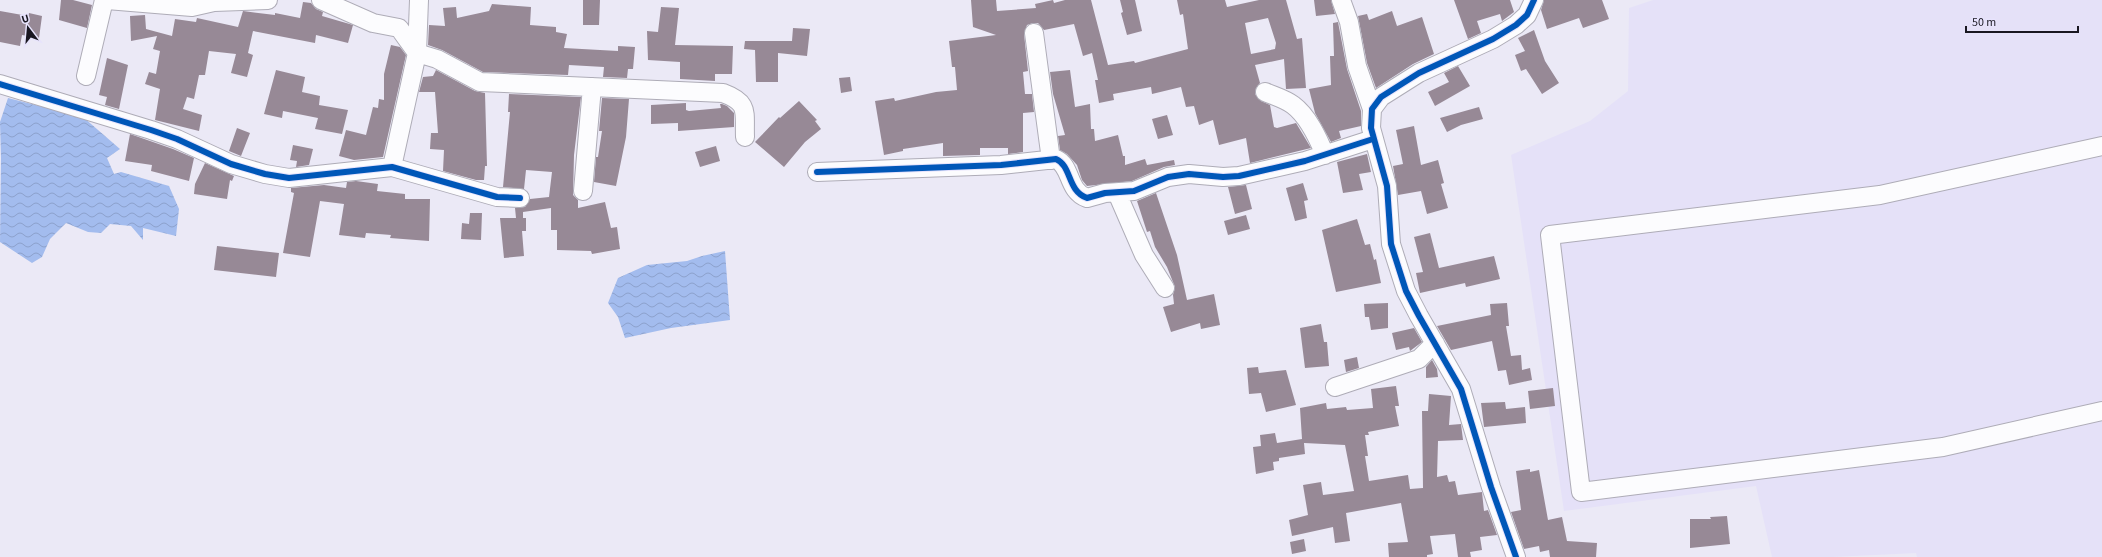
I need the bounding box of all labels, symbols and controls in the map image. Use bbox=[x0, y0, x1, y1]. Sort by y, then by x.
north arrow bbox=[8, 8, 48, 48]
scale bar bbox=[1966, 8, 2078, 34]
text: U bbox=[20, 11, 31, 27]
text: 50 m bbox=[1972, 14, 1996, 31]

